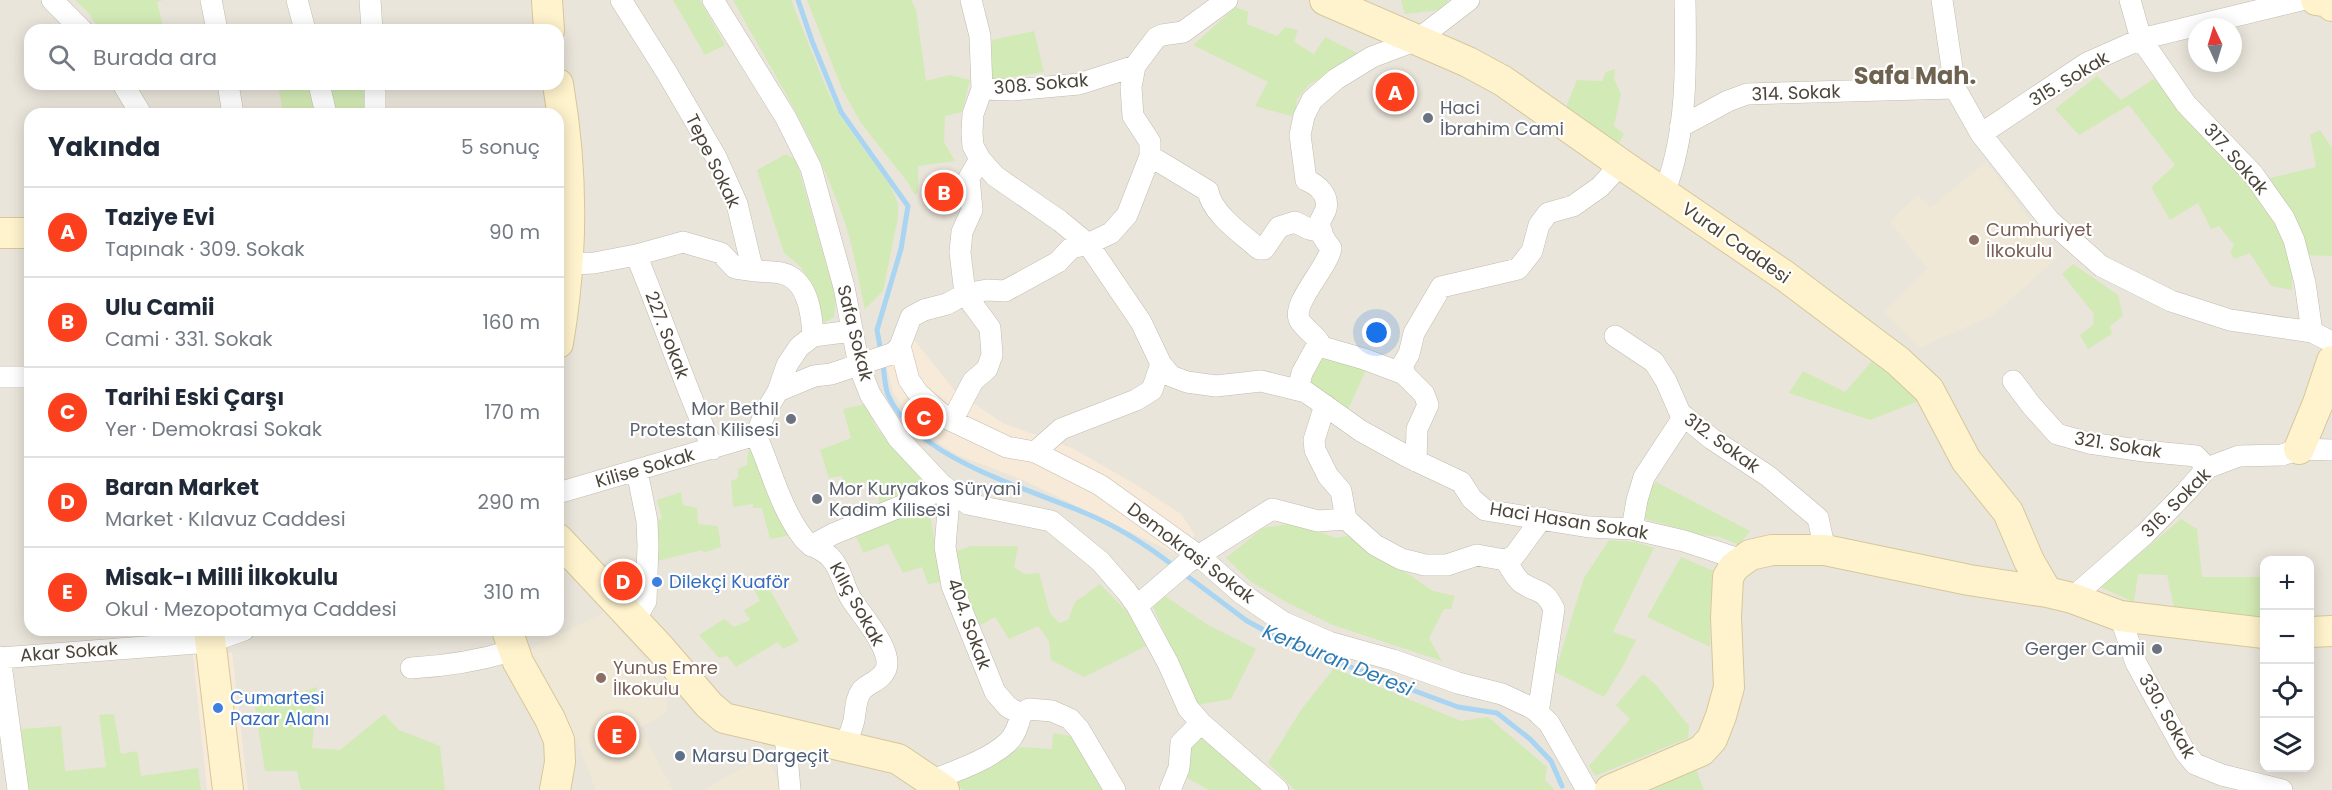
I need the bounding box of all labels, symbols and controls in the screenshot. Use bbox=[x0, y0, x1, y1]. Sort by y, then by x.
north arrow bbox=[2188, 18, 2242, 72]
search box bbox=[24, 24, 564, 90]
icon: search bbox=[45, 41, 78, 74]
text: Burada ara bbox=[93, 42, 217, 73]
street label: 315. Sokak bbox=[2024, 45, 2114, 112]
district label: Safa Mah. bbox=[1854, 59, 1976, 92]
street label: 308. Sokak bbox=[993, 67, 1090, 100]
pin: A bbox=[1376, 70, 1414, 115]
street label: 314. Sokak bbox=[1751, 78, 1842, 107]
place label: Haci İbrahim Cami bbox=[1440, 95, 1564, 141]
street label: Tepe Sokak bbox=[680, 110, 747, 213]
marker: Haci İbrahim Cami bbox=[1421, 111, 1435, 125]
street label: 317. Sokak bbox=[2198, 117, 2275, 200]
text: Yakında bbox=[48, 129, 160, 165]
text: 5 sonuç bbox=[461, 133, 540, 161]
pin: B bbox=[924, 170, 964, 214]
street label: Vural Caddesi bbox=[1677, 196, 1796, 289]
text: Taziye Evi bbox=[105, 202, 215, 233]
place label: Cumhuriyet İlkokulu bbox=[1986, 217, 2092, 263]
text: A bbox=[60, 218, 75, 246]
text: 90 m bbox=[489, 218, 540, 246]
marker: Cumhuriyet İlkokulu bbox=[1967, 233, 1981, 247]
text: Tapınak · 309. Sokak bbox=[105, 235, 304, 263]
street label: Safa Sokak bbox=[831, 282, 880, 384]
street label: 227. Sokak bbox=[639, 287, 696, 383]
text: Ulu Camii bbox=[105, 292, 214, 323]
text: B bbox=[61, 308, 74, 336]
text: 160 m bbox=[482, 308, 540, 336]
your location bbox=[1362, 318, 1391, 347]
text: Cami · 331. Sokak bbox=[105, 325, 273, 353]
text: Tarihi Eski Çarşı bbox=[105, 382, 284, 413]
pin: C bbox=[904, 394, 944, 440]
place label: Mor Bethil Protestan Kilisesi bbox=[630, 396, 779, 442]
text: C bbox=[60, 398, 75, 426]
text: 170 m bbox=[484, 398, 540, 426]
street label: 312. Sokak bbox=[1679, 407, 1766, 479]
marker: Mor Bethil Protestan Kilisesi bbox=[784, 412, 798, 426]
text: Yer · Demokrasi Sokak bbox=[105, 415, 322, 443]
street label: 321. Sokak bbox=[2073, 425, 2164, 464]
street label: Kilise Sokak bbox=[592, 441, 698, 494]
street label: 316. Sokak bbox=[2135, 462, 2217, 543]
text: Baran Market bbox=[105, 472, 259, 503]
place label: Mor Kuryakos Süryani Kadim Kilisesi bbox=[829, 476, 1021, 522]
text: D bbox=[60, 488, 75, 516]
text: 290 m bbox=[477, 488, 540, 516]
marker: Mor Kuryakos Süryani Kadim Kilisesi bbox=[810, 492, 824, 506]
street label: Demokrasi Sokak bbox=[1122, 496, 1261, 609]
street label: Haci Hasan Sokak bbox=[1488, 496, 1651, 545]
text: Market · Kılavuz Caddesi bbox=[105, 505, 346, 533]
map controls bbox=[2260, 556, 2314, 772]
button: + bbox=[2260, 556, 2314, 610]
street label: Kılıç Sokak bbox=[824, 557, 891, 651]
pin: D bbox=[604, 558, 642, 604]
text: Misak-ı Milli İlkokulu bbox=[105, 562, 338, 593]
place label: Dilekçi Kuaför bbox=[669, 569, 790, 594]
marker: Dilekçi Kuaför bbox=[650, 575, 664, 589]
street label: 404. Sokak bbox=[941, 575, 998, 674]
text: E bbox=[62, 578, 73, 606]
text: 310 m bbox=[483, 578, 540, 606]
text: Okul · Mezopotamya Caddesi bbox=[105, 595, 397, 623]
button: − bbox=[2260, 610, 2314, 664]
water label: Kerburan Deresi bbox=[1259, 617, 1418, 703]
street label: Akar Sokak bbox=[19, 636, 119, 667]
place label: Gerger Camii bbox=[2025, 636, 2145, 661]
marker: Gerger Camii bbox=[2150, 642, 2164, 656]
place label: Yunus Emre İlkokulu bbox=[613, 655, 718, 701]
button: locate bbox=[2260, 664, 2314, 718]
street label: 330. Sokak bbox=[2133, 669, 2202, 763]
marker: Yunus Emre İlkokulu bbox=[594, 671, 608, 685]
place label: Cumartesi Pazar Alanı bbox=[230, 685, 329, 731]
marker: Cumartesi Pazar Alanı bbox=[211, 701, 225, 715]
pin: E bbox=[598, 712, 636, 758]
button: layers bbox=[2260, 718, 2314, 772]
place label: Marsu Dargeçit bbox=[692, 743, 829, 768]
marker: Marsu Dargeçit bbox=[673, 749, 687, 763]

